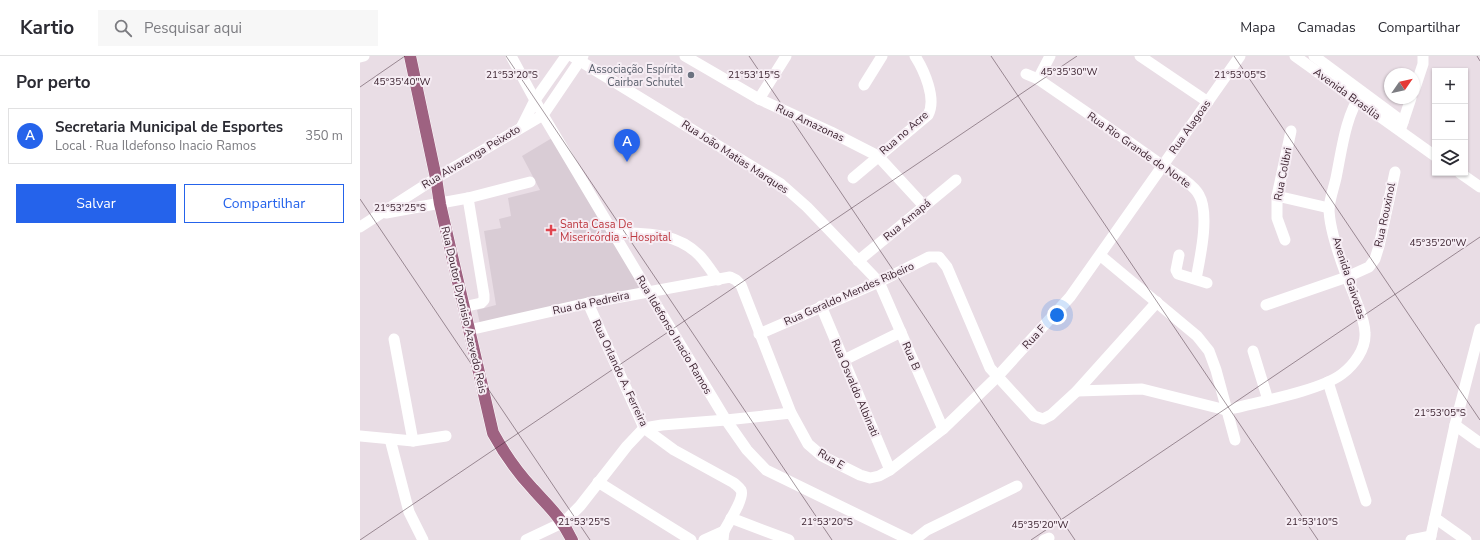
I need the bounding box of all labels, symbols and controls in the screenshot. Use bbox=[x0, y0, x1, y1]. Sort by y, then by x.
search box bbox=[98, 10, 378, 46]
text: Kartio bbox=[20, 15, 74, 41]
icon: search bbox=[112, 17, 134, 39]
text: Pesquisar aqui bbox=[144, 18, 242, 38]
text: Mapa bbox=[1240, 18, 1275, 37]
text: Camadas bbox=[1297, 18, 1356, 37]
text: Compartilhar bbox=[1378, 18, 1460, 37]
place label: Associação Espírita Cairbar Schutel bbox=[588, 62, 684, 90]
street label: Avenida Brasília bbox=[1310, 64, 1384, 124]
text: 45°35'30"W bbox=[1041, 65, 1097, 79]
text: 21°53'20"S bbox=[486, 68, 538, 82]
text: 21°53'15"S bbox=[728, 68, 780, 82]
text: 21°53'05"S bbox=[1214, 68, 1266, 82]
north arrow bbox=[1384, 68, 1420, 104]
map controls bbox=[1432, 68, 1468, 176]
button: + bbox=[1432, 68, 1468, 104]
marker: Associação Espírita Cairbar Schutel bbox=[686, 70, 696, 80]
text: Por perto bbox=[16, 71, 91, 94]
text: 45°35'40"W bbox=[374, 75, 430, 89]
street label: Rua Alagoas bbox=[1166, 97, 1214, 157]
street label: Rua Amazonas bbox=[773, 101, 847, 145]
button: − bbox=[1432, 104, 1468, 140]
street label: Rua no Acre bbox=[876, 108, 932, 158]
street label: Rua Rio Grande do Norte bbox=[1084, 108, 1194, 192]
text: Secretaria Municipal de Esportes bbox=[55, 117, 283, 137]
street label: Rua João Matias Marques bbox=[678, 117, 792, 197]
street label: Rua Alvarenga Peixoto bbox=[419, 122, 523, 192]
text: A bbox=[25, 127, 35, 145]
text: 350 m bbox=[305, 127, 343, 145]
pin: A bbox=[614, 129, 640, 162]
text: Local · Rua Ildefonso Inacio Ramos bbox=[55, 137, 256, 155]
button: layers bbox=[1432, 140, 1468, 176]
street label: Rua Colibri bbox=[1270, 146, 1296, 202]
street label: Rua Rouxinol bbox=[1371, 181, 1399, 249]
button: Salvar bbox=[16, 184, 176, 223]
button: Compartilhar bbox=[184, 184, 344, 223]
street label: Rua Amapá bbox=[880, 196, 934, 244]
text: 21°53'25"S bbox=[374, 201, 426, 215]
place label: Santa Casa De Misericórdia - Hospital bbox=[560, 217, 672, 245]
marker: Santa Casa De Misericórdia - Hospital bbox=[545, 224, 557, 236]
street label: Rua Doutor Dyonisio Azevedo Reis bbox=[437, 225, 491, 395]
street label: Avenida Gaivotas bbox=[1329, 235, 1369, 321]
text: 45°35'20"W bbox=[1410, 236, 1466, 250]
street label: Rua Geraldo Mendes Ribeiro bbox=[782, 258, 916, 330]
street label: Rua Ildefonso Inacio Ramos bbox=[633, 273, 715, 397]
street label: Rua da Pedreira bbox=[551, 287, 631, 318]
your location bbox=[1047, 305, 1067, 325]
street label: Rua Orlando A. Ferreira bbox=[589, 317, 651, 429]
street label: Rua F bbox=[1019, 322, 1049, 352]
street label: Rua Osvaldo Albinati bbox=[828, 337, 882, 439]
street label: Rua B bbox=[898, 339, 924, 373]
text: 21°53'05"S bbox=[1414, 406, 1466, 420]
street label: Rua E bbox=[815, 445, 847, 473]
text: 21°53'25"S bbox=[558, 515, 610, 529]
text: 21°53'20"S bbox=[801, 515, 853, 529]
text: 21°53'10"S bbox=[1286, 515, 1338, 529]
text: 45°35'20"W bbox=[1012, 518, 1068, 532]

